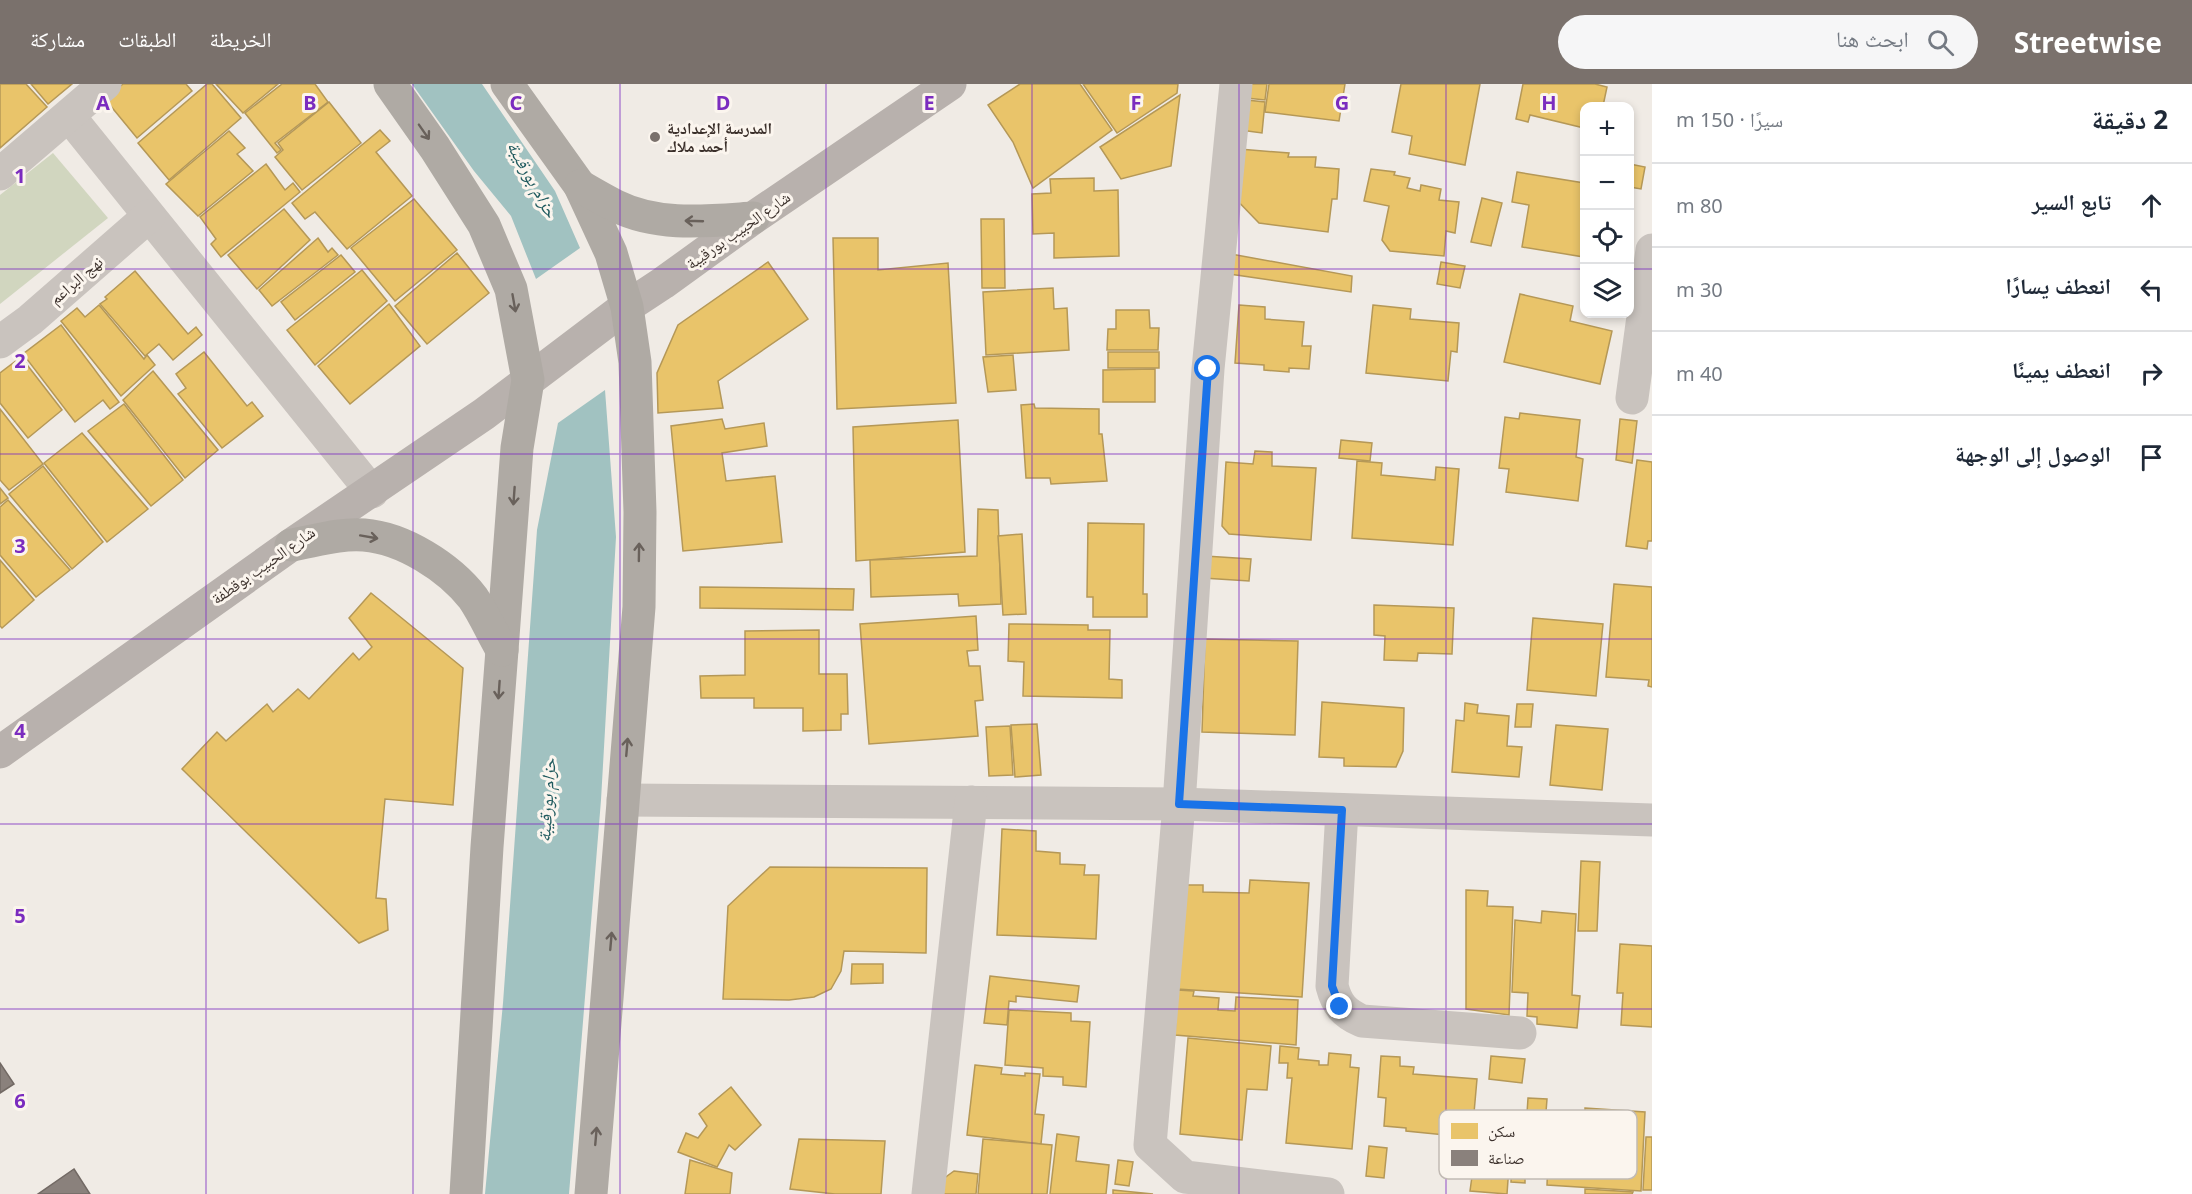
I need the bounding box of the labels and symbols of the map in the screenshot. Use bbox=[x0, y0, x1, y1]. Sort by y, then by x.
text: A bbox=[96, 89, 110, 116]
text: B bbox=[303, 89, 317, 116]
text: C bbox=[510, 89, 523, 116]
text: D bbox=[716, 89, 730, 116]
text: E bbox=[923, 89, 935, 116]
text: F bbox=[1131, 89, 1141, 116]
text: G bbox=[1335, 89, 1349, 116]
text: H bbox=[1541, 89, 1557, 116]
place label: المدرسة الإعدادية أحمد ملاك bbox=[667, 117, 772, 157]
one-way arrow bbox=[417, 123, 430, 139]
marker: المدرسة الإعدادية أحمد ملاك bbox=[648, 130, 662, 144]
water label: حزام بورقيبة bbox=[501, 136, 564, 223]
text: 1 bbox=[14, 162, 26, 189]
street label: شارع الحبيب بورقيبة bbox=[681, 186, 795, 274]
one-way arrow bbox=[685, 215, 705, 226]
street label: نهج البراعم bbox=[45, 251, 107, 309]
one-way arrow bbox=[509, 293, 520, 312]
text: 2 bbox=[14, 347, 26, 374]
route start bbox=[1194, 355, 1220, 381]
one-way arrow bbox=[508, 486, 519, 505]
street label: شارع الحبيب بوقطفة bbox=[207, 521, 319, 609]
text: 3 bbox=[14, 532, 26, 559]
one-way arrow bbox=[359, 532, 379, 543]
one-way arrow bbox=[633, 543, 645, 563]
one-way arrow bbox=[493, 680, 504, 700]
text: 4 bbox=[14, 717, 26, 744]
one-way arrow bbox=[622, 737, 633, 757]
water label: حزام بورقيبة bbox=[531, 757, 562, 843]
text: 5 bbox=[14, 902, 26, 929]
one-way arrow bbox=[606, 932, 617, 952]
route end bbox=[1326, 993, 1352, 1019]
text: 6 bbox=[14, 1087, 26, 1114]
legend bbox=[1439, 1110, 1637, 1179]
text: سكن bbox=[1488, 1120, 1515, 1142]
one-way arrow bbox=[591, 1126, 602, 1146]
text: صناعة bbox=[1488, 1147, 1525, 1169]

